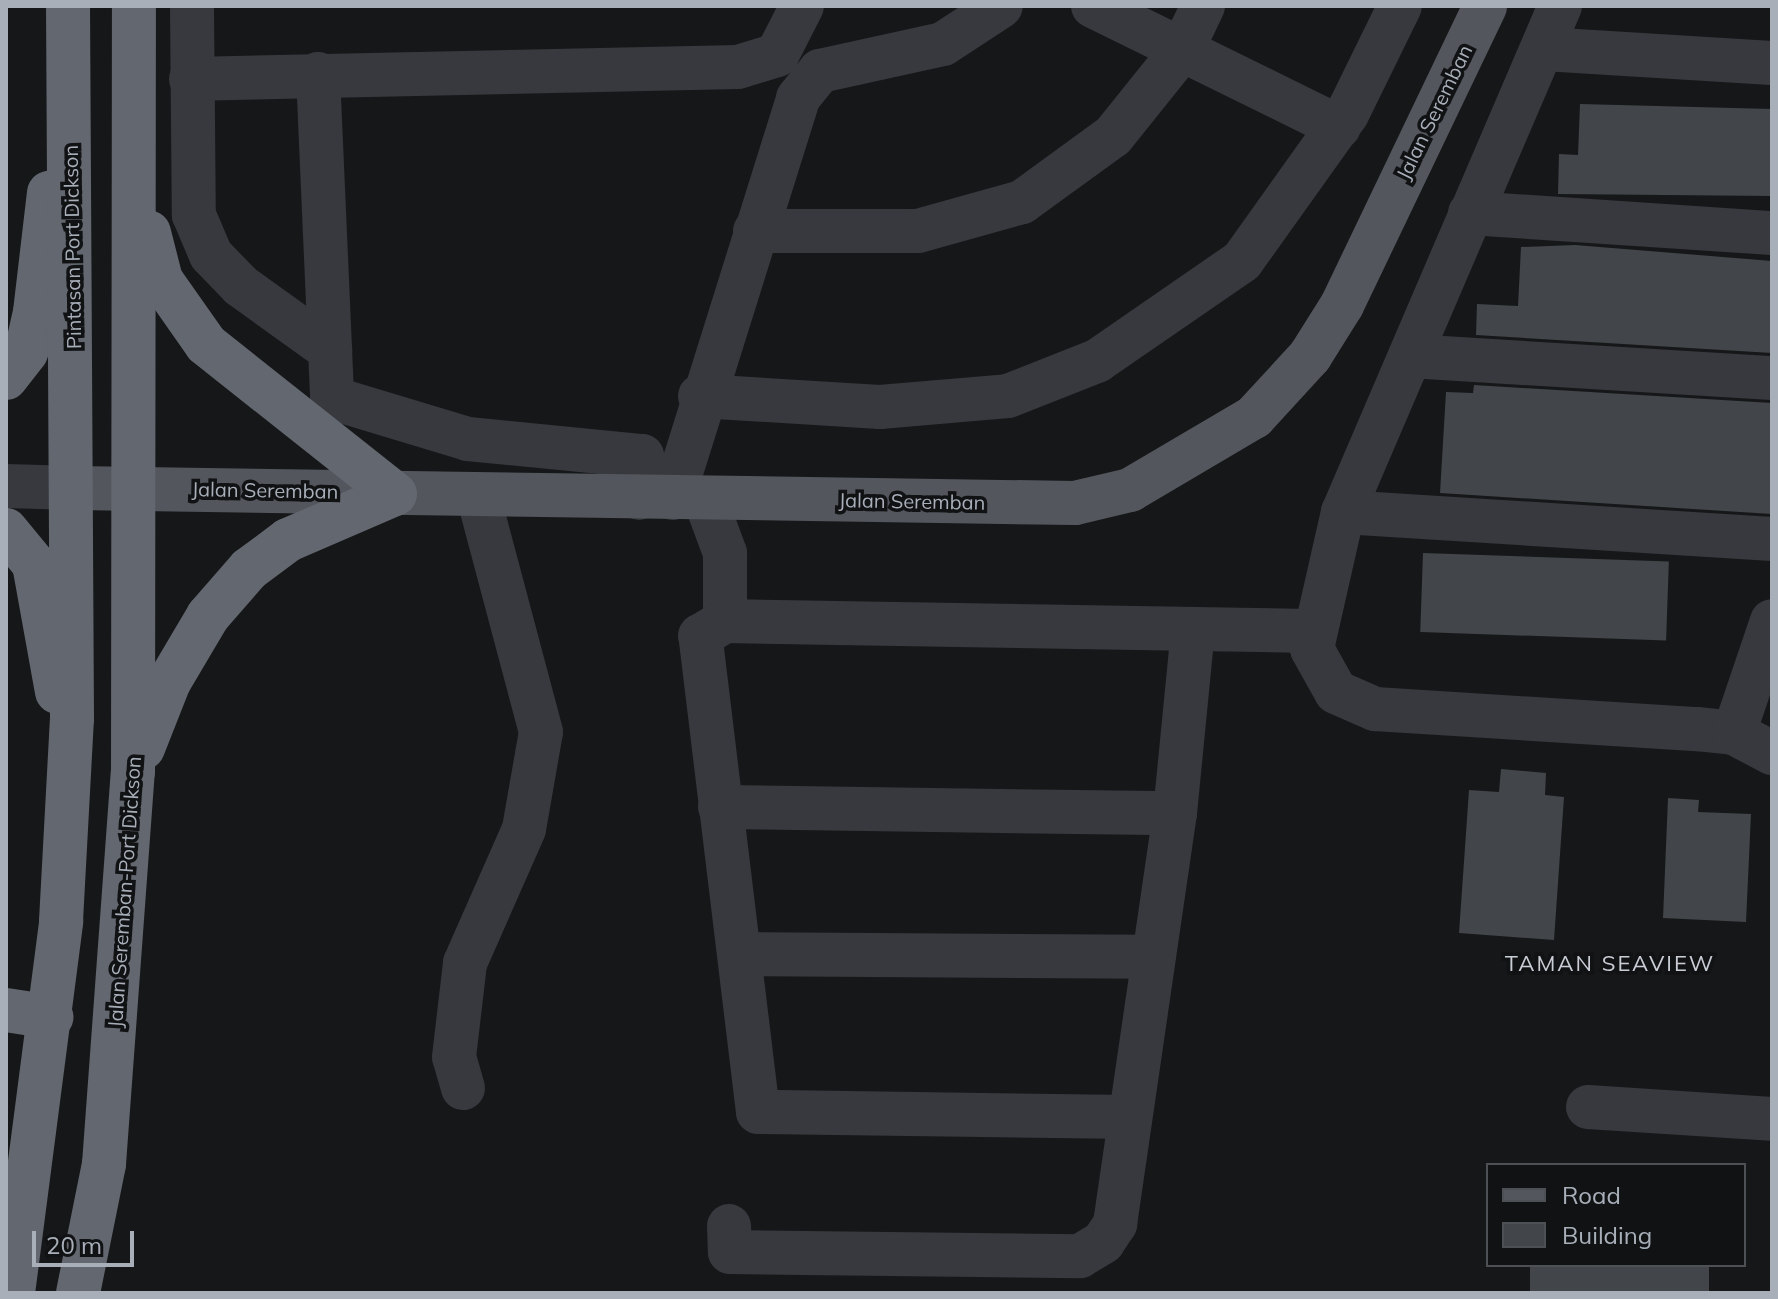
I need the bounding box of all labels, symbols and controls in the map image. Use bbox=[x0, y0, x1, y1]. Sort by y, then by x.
street label: Jalan Seremban bbox=[1391, 41, 1477, 183]
street label: Pintasan Port Dickson bbox=[58, 145, 86, 349]
street label: Jalan Seremban bbox=[191, 477, 339, 503]
street label: Jalan Seremban bbox=[838, 488, 986, 514]
street label: Jalan Seremban-Port Dickson bbox=[103, 755, 145, 1029]
district label: TAMAN SEAVIEW bbox=[1505, 951, 1715, 977]
legend bbox=[1486, 1163, 1746, 1267]
text: Road bbox=[1562, 1180, 1621, 1210]
scale bar bbox=[36, 1215, 138, 1265]
text: Building bbox=[1562, 1220, 1652, 1250]
text: 20 m bbox=[46, 1230, 102, 1260]

